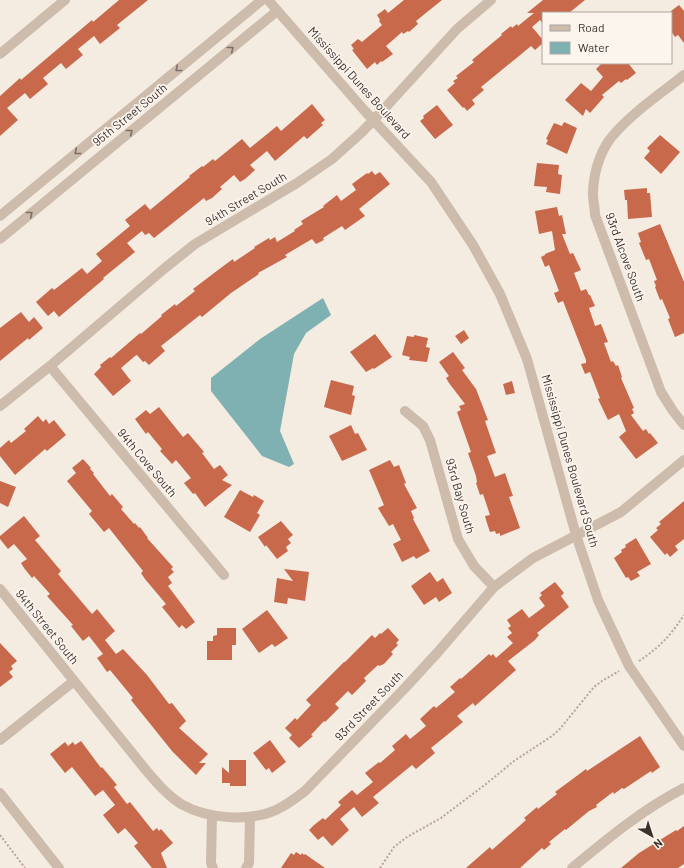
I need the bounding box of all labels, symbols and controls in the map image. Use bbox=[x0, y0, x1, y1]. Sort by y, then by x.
legend bbox=[542, 12, 672, 64]
text: Road bbox=[578, 20, 605, 34]
street label: Mississippi Dunes Boulevard bbox=[306, 23, 414, 141]
text: Water bbox=[578, 40, 610, 54]
one-way arrow bbox=[226, 47, 233, 54]
one-way arrow bbox=[175, 65, 182, 72]
street label: 95th Street South bbox=[89, 80, 169, 148]
one-way arrow bbox=[126, 129, 133, 136]
one-way arrow bbox=[75, 147, 82, 154]
street label: 94th Street South bbox=[202, 168, 289, 228]
street label: 93rd Alcove South bbox=[603, 210, 648, 303]
one-way arrow bbox=[26, 212, 33, 219]
street label: Mississippi Dunes Boulevard South bbox=[540, 373, 602, 549]
street label: 94th Cove South bbox=[115, 425, 180, 499]
street label: 93rd Bay South bbox=[443, 456, 478, 535]
street label: 94th Street South bbox=[13, 586, 82, 667]
street label: 93rd Street South bbox=[331, 667, 405, 743]
north arrow bbox=[632, 816, 672, 856]
text: N bbox=[652, 837, 666, 852]

